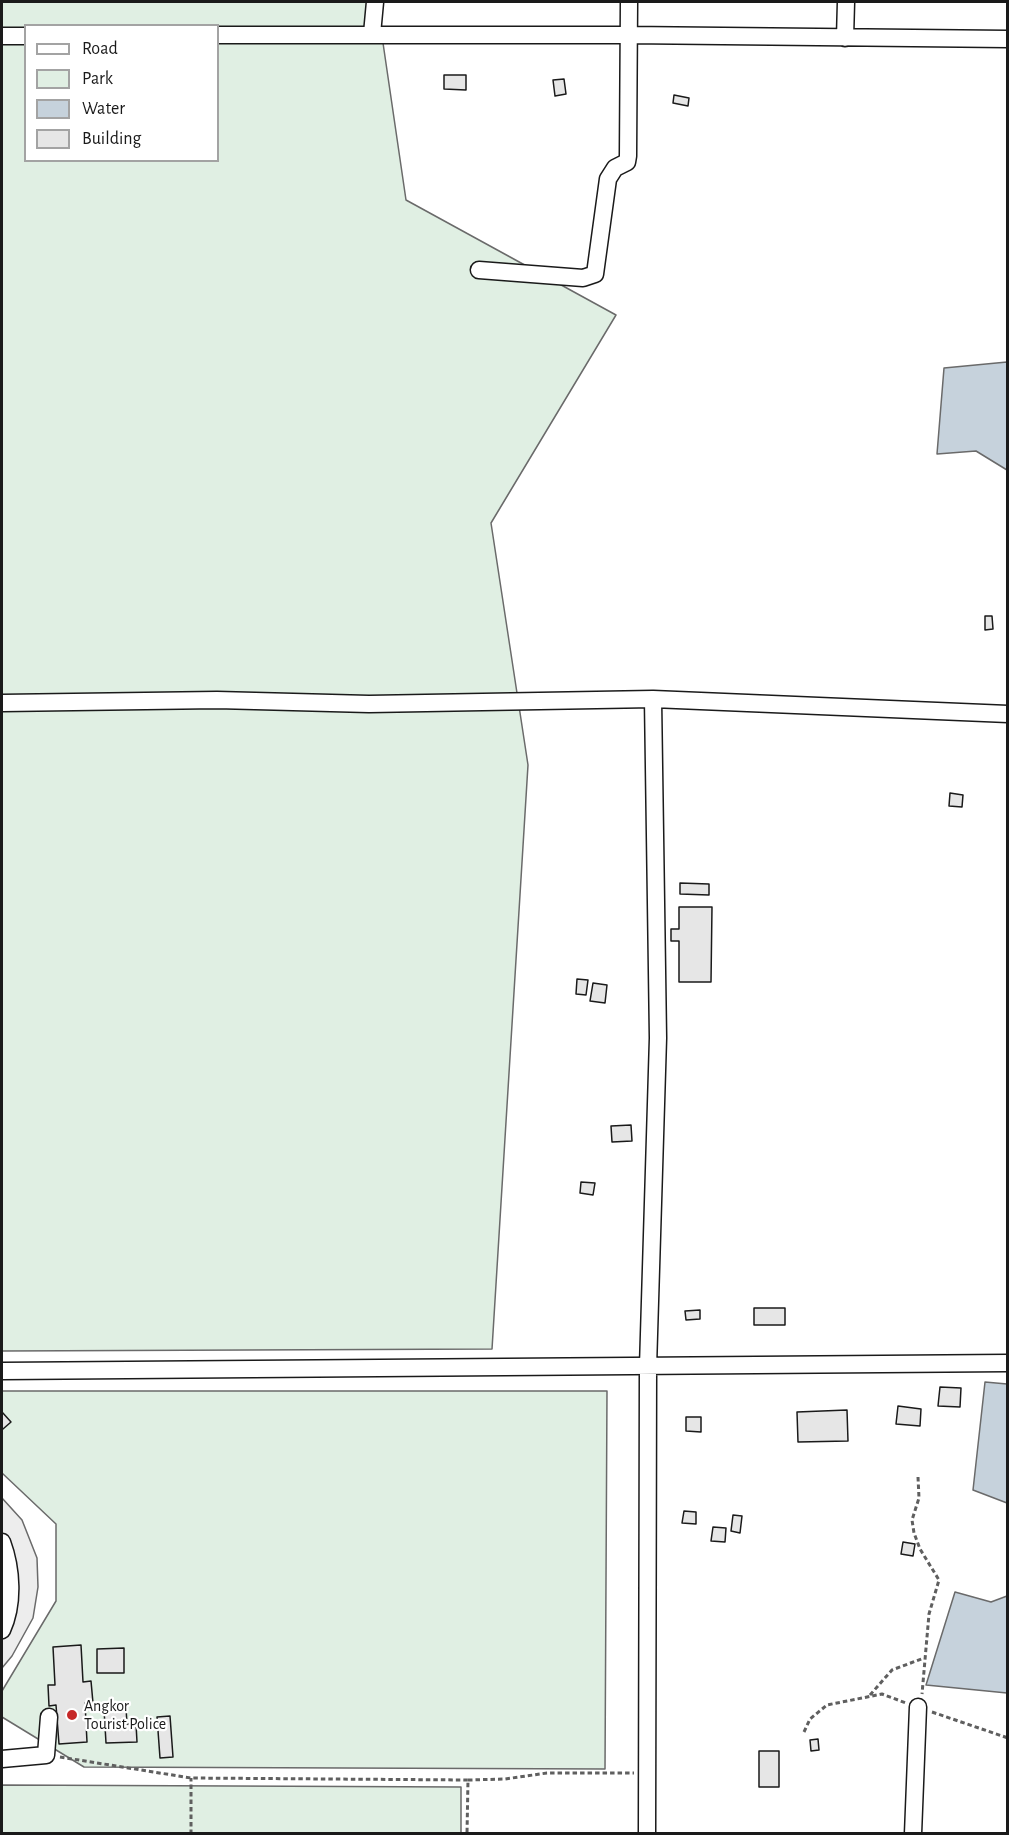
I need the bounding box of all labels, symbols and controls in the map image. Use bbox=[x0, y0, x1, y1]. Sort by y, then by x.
legend bbox=[24, 24, 219, 162]
text: Road bbox=[82, 40, 118, 58]
text: Park bbox=[82, 70, 113, 88]
text: Water bbox=[82, 100, 125, 118]
text: Building bbox=[82, 130, 141, 148]
place label: Angkor Tourist Police bbox=[84, 1696, 166, 1734]
marker: Angkor Tourist Police bbox=[65, 1708, 79, 1722]

